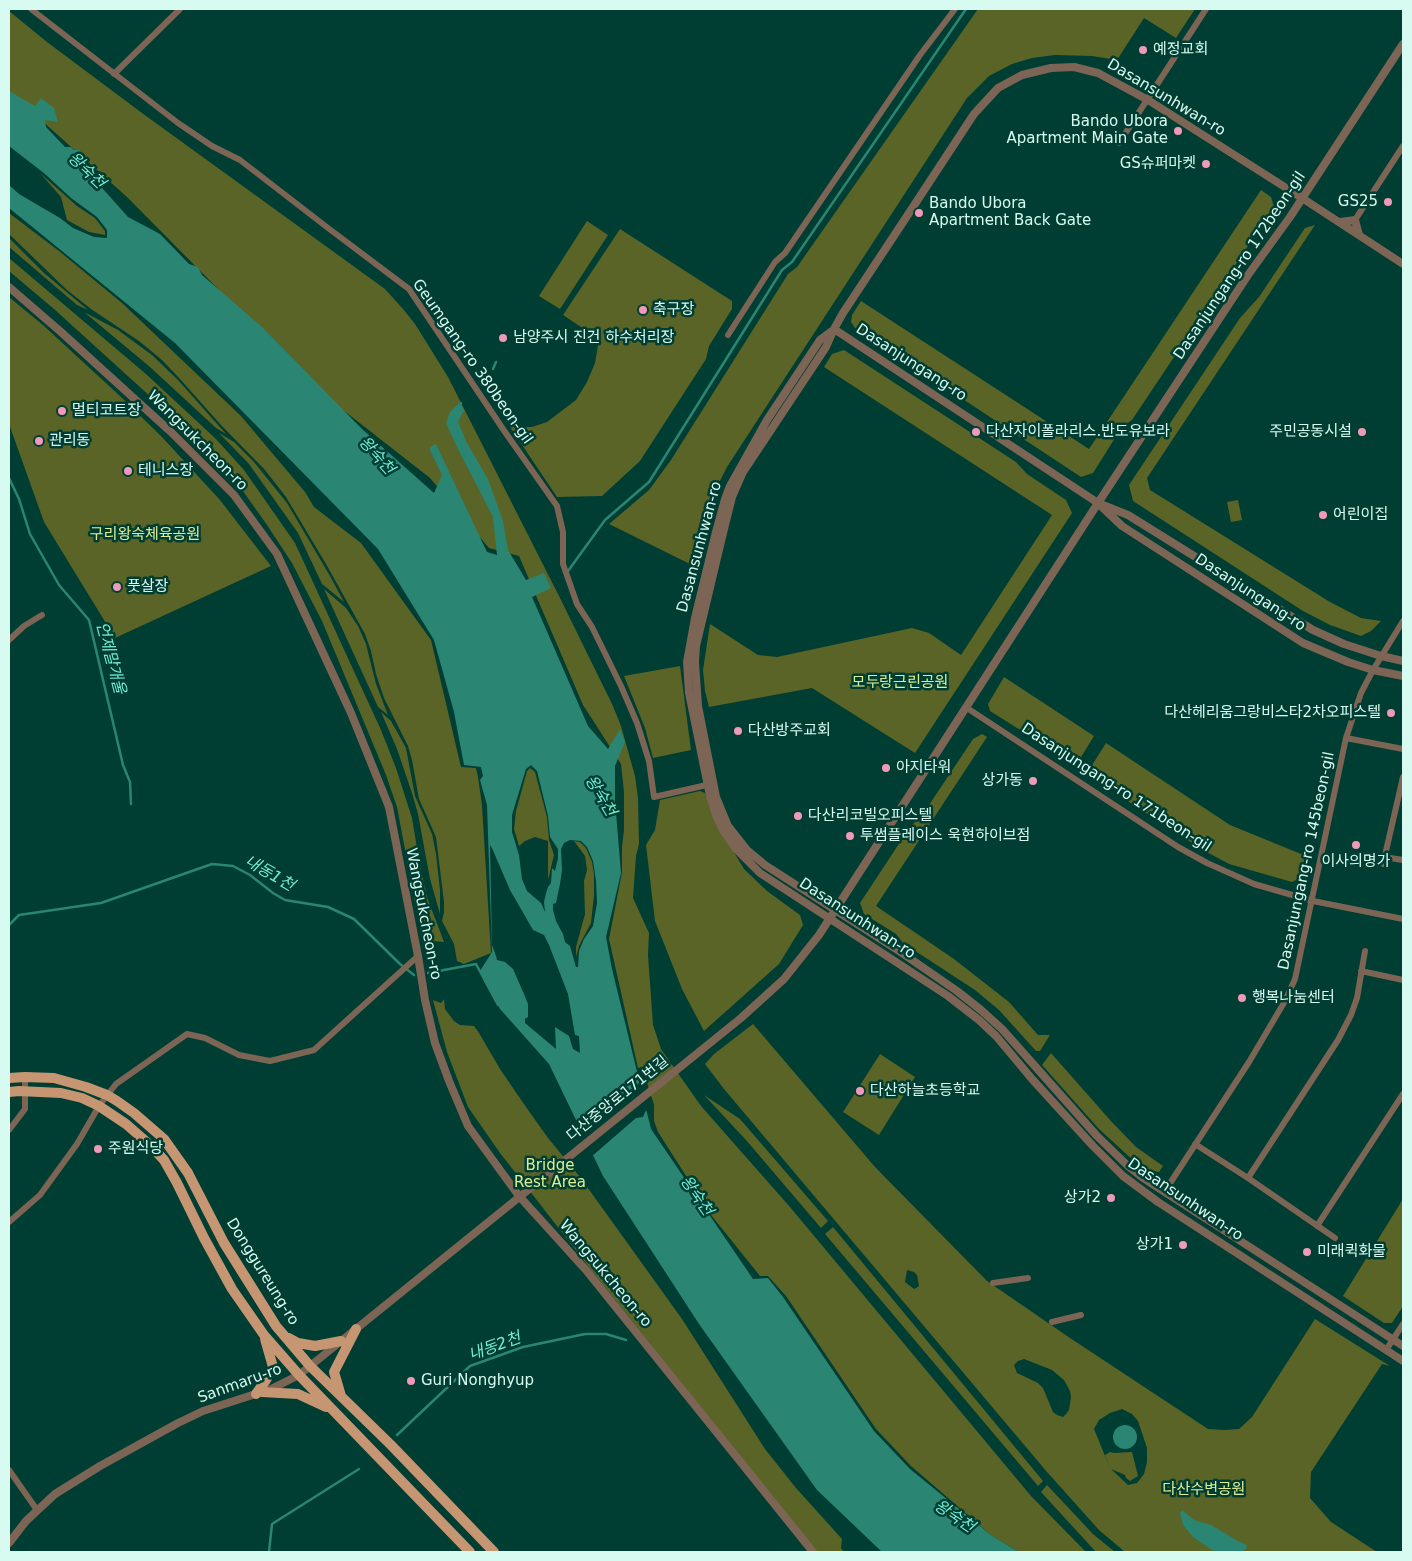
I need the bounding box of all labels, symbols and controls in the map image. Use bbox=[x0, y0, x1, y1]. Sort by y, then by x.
place label: 예정교회 bbox=[1153, 41, 1208, 59]
marker: 예정교회 bbox=[1137, 44, 1149, 56]
street label: Dasansunhwan-ro bbox=[1104, 56, 1228, 140]
place label: Bando Ubora Apartment Main Gate bbox=[1006, 113, 1168, 148]
marker: Bando Ubora Apartment Main Gate bbox=[1172, 125, 1184, 137]
water label: 왕숙천 bbox=[63, 149, 109, 193]
place label: GS슈퍼마켓 bbox=[1120, 155, 1196, 173]
marker: GS슈퍼마켓 bbox=[1200, 158, 1212, 170]
street label: Dasanjungang-ro 172beon-gil bbox=[1170, 169, 1310, 363]
place label: GS25 bbox=[1338, 193, 1378, 211]
place label: Bando Ubora Apartment Back Gate bbox=[929, 195, 1091, 230]
marker: GS25 bbox=[1382, 196, 1394, 208]
marker: Bando Ubora Apartment Back Gate bbox=[913, 207, 925, 219]
street label: Geumgang-ro 380beon-gil bbox=[408, 276, 536, 448]
place label: 축구장 bbox=[653, 301, 694, 319]
marker: 축구장 bbox=[637, 304, 649, 316]
street label: Dasanjungang-ro bbox=[852, 320, 970, 406]
place label: 남양주시 진건 하수처리장 bbox=[513, 329, 674, 347]
marker: 남양주시 진건 하수처리장 bbox=[497, 332, 509, 344]
street label: Wangsukcheon-ro bbox=[143, 387, 251, 495]
place label: 멀티코트장 bbox=[72, 402, 141, 420]
marker: 멀티코트장 bbox=[56, 405, 68, 417]
place label: 다산자이폴라리스.반도유보라 bbox=[986, 423, 1170, 441]
place label: 주민공동시설 bbox=[1269, 423, 1352, 441]
marker: 다산자이폴라리스.반도유보라 bbox=[970, 426, 982, 438]
marker: 주민공동시설 bbox=[1356, 426, 1368, 438]
place label: 관리동 bbox=[49, 432, 90, 450]
water label: 왕숙천 bbox=[354, 433, 398, 479]
marker: 관리동 bbox=[33, 435, 45, 447]
place label: 테니스장 bbox=[138, 462, 193, 480]
marker: 테니스장 bbox=[122, 465, 134, 477]
street label: Dasansunhwan-ro bbox=[674, 479, 726, 615]
place label: 어린이집 bbox=[1333, 506, 1388, 524]
marker: 어린이집 bbox=[1317, 509, 1329, 521]
park label: 구리왕숙체육공원 bbox=[90, 526, 200, 544]
street label: Dasanjungang-ro bbox=[1191, 550, 1309, 636]
place label: 풋살장 bbox=[127, 578, 168, 596]
marker: 풋살장 bbox=[111, 581, 123, 593]
water label: 언제말개울 bbox=[91, 620, 129, 696]
park label: 모두랑근린공원 bbox=[852, 674, 948, 692]
place label: 다산헤리움그랑비스타2차오피스텔 bbox=[1164, 704, 1381, 722]
marker: 다산헤리움그랑비스타2차오피스텔 bbox=[1385, 707, 1397, 719]
street label: Dasanjungang-ro 171beon-gil bbox=[1018, 720, 1214, 856]
place label: 다산방주교회 bbox=[748, 722, 831, 740]
marker: 다산방주교회 bbox=[732, 725, 744, 737]
street label: Dasanjungang-ro 145beon-gil bbox=[1275, 750, 1339, 972]
place label: 아지타워 bbox=[896, 759, 951, 777]
marker: 아지타워 bbox=[880, 762, 892, 774]
water label: 왕숙천 bbox=[580, 772, 620, 820]
place label: 상가동 bbox=[982, 772, 1023, 790]
marker: 상가동 bbox=[1027, 775, 1039, 787]
place label: 다산리코빌오피스텔 bbox=[808, 807, 932, 825]
marker: 다산리코빌오피스텔 bbox=[792, 810, 804, 822]
place label: 투썸플레이스 욱현하이브점 bbox=[860, 827, 1030, 845]
marker: 투썸플레이스 욱현하이브점 bbox=[844, 830, 856, 842]
marker: 이사의명가 bbox=[1350, 839, 1362, 851]
street label: Wangsukcheon-ro bbox=[401, 846, 445, 982]
water label: 내동1천 bbox=[241, 852, 297, 896]
place label: 이사의명가 bbox=[1322, 853, 1390, 871]
street label: Dasansunhwan-ro bbox=[795, 875, 919, 963]
place label: 행복나눔센터 bbox=[1252, 989, 1335, 1007]
marker: 행복나눔센터 bbox=[1236, 992, 1248, 1004]
street label: 다산중앙로171번길 bbox=[564, 1053, 672, 1145]
place label: 다산하늘초등학교 bbox=[870, 1082, 980, 1100]
marker: 다산하늘초등학교 bbox=[854, 1085, 866, 1097]
place label: 주원식당 bbox=[108, 1140, 163, 1158]
marker: 주원식당 bbox=[92, 1143, 104, 1155]
street label: Dasansunhwan-ro bbox=[1124, 1155, 1246, 1245]
park label: Bridge Rest Area bbox=[514, 1157, 586, 1192]
water label: 왕숙천 bbox=[675, 1172, 717, 1220]
place label: 상가2 bbox=[1064, 1189, 1101, 1207]
marker: 상가2 bbox=[1105, 1192, 1117, 1204]
street label: Donggureung-ro bbox=[222, 1215, 302, 1329]
street label: Wangsukcheon-ro bbox=[555, 1217, 655, 1331]
place label: 상가1 bbox=[1136, 1236, 1173, 1254]
marker: 상가1 bbox=[1177, 1239, 1189, 1251]
place label: 미래퀵화물 bbox=[1317, 1243, 1386, 1261]
marker: 미래퀵화물 bbox=[1301, 1246, 1313, 1258]
water label: 내동2천 bbox=[466, 1329, 524, 1365]
street label: Sanmaru-ro bbox=[196, 1360, 284, 1408]
place label: Guri Nonghyup bbox=[421, 1372, 534, 1390]
marker: Guri Nonghyup bbox=[405, 1375, 417, 1387]
park label: 다산수변공원 bbox=[1163, 1481, 1245, 1499]
water label: 왕숙천 bbox=[930, 1497, 978, 1537]

